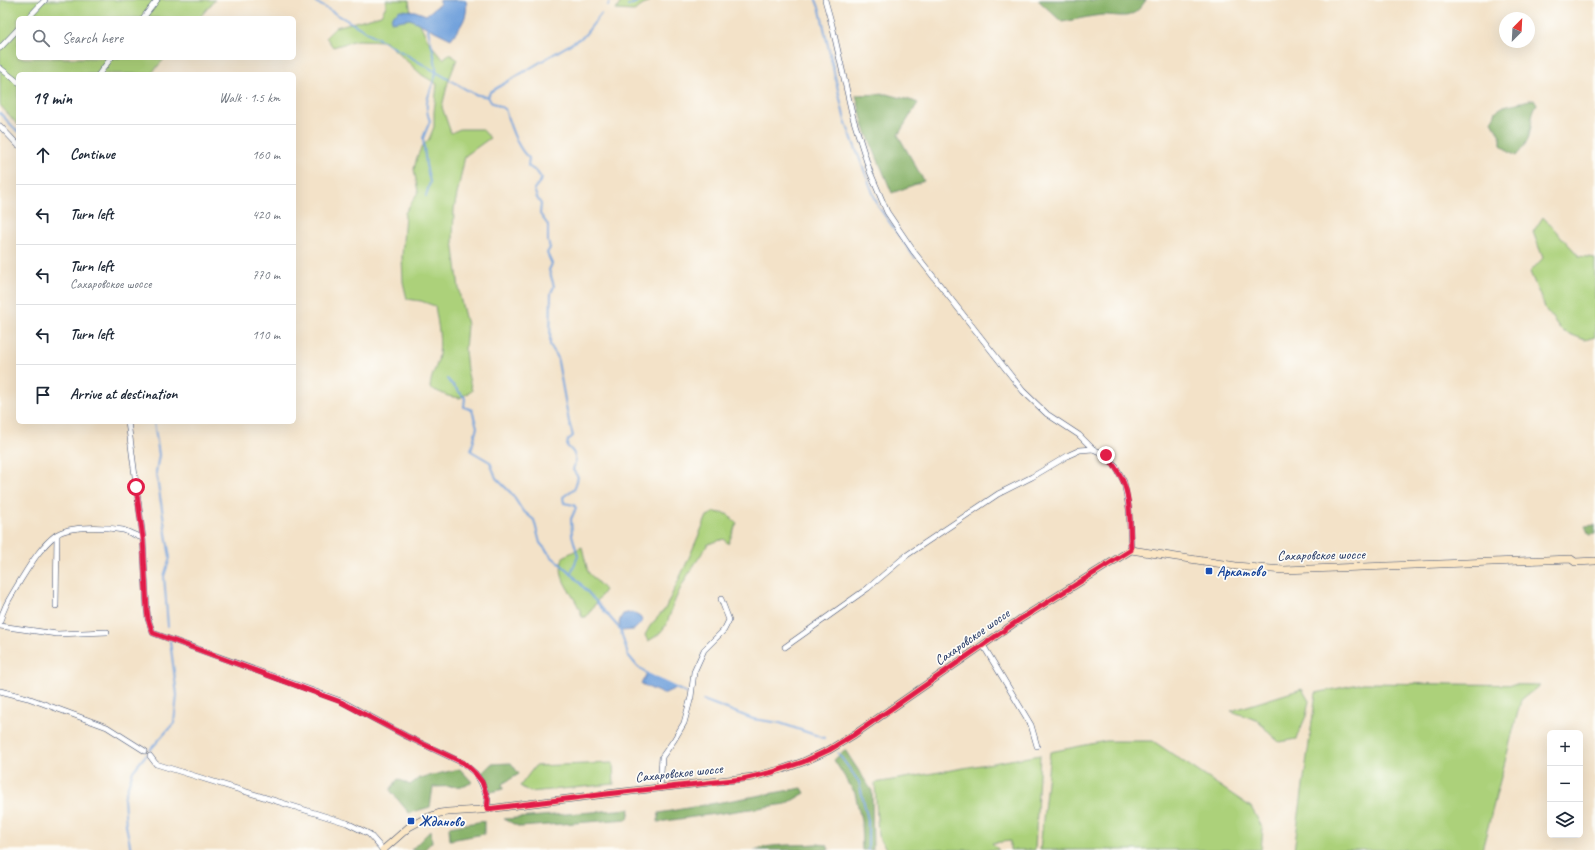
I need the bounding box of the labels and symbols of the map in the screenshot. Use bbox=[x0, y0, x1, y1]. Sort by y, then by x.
north arrow bbox=[1499, 12, 1535, 48]
route end bbox=[1097, 446, 1115, 464]
route start bbox=[127, 478, 145, 496]
street label: Сахаровское шоссе bbox=[1277, 546, 1366, 564]
place label: Аркатово bbox=[1217, 563, 1267, 580]
marker: Аркатово bbox=[1204, 566, 1214, 576]
street label: Сахаровское шоссе bbox=[931, 604, 1014, 669]
street label: Сахаровское шоссе bbox=[634, 760, 725, 786]
place label: Жданово bbox=[419, 813, 466, 830]
marker: Жданово bbox=[406, 816, 416, 826]

